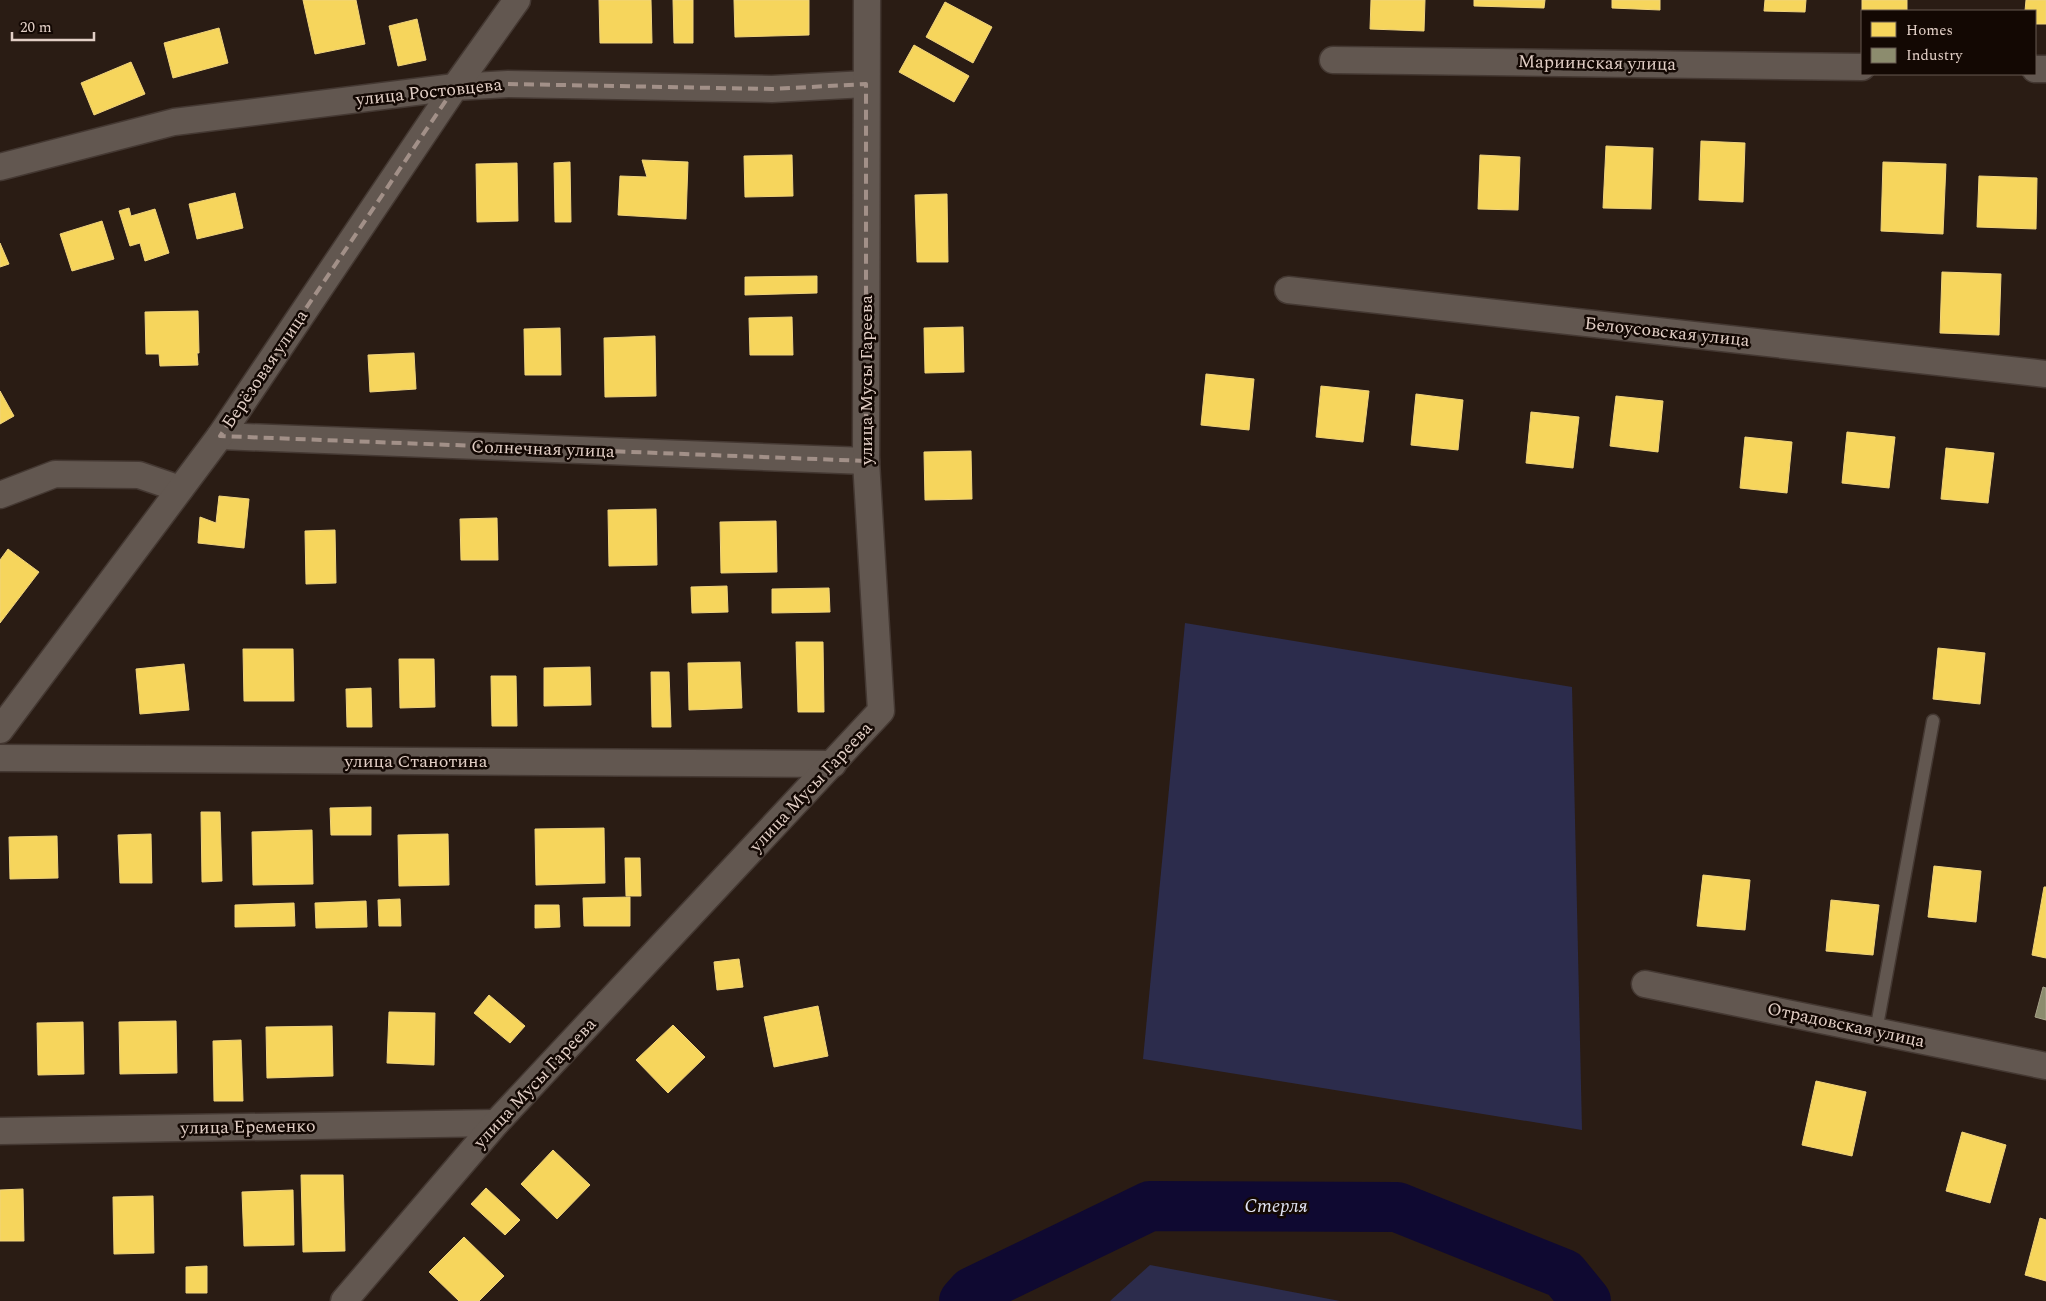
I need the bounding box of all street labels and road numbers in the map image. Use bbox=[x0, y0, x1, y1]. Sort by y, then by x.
street label: Мариинская улица bbox=[1518, 48, 1677, 78]
street label: улица Ростовцева bbox=[353, 71, 504, 113]
street label: улица Мусы Гареева bbox=[853, 295, 880, 466]
street label: Берёзовая улица bbox=[215, 304, 315, 434]
street label: Белоусовская улица bbox=[1583, 310, 1751, 354]
street label: Солнечная улица bbox=[471, 433, 615, 465]
street label: улица Мусы Гареева bbox=[742, 716, 879, 859]
street label: улица Станотина bbox=[343, 748, 488, 775]
street label: Отрадовская улица bbox=[1765, 995, 1928, 1055]
street label: улица Мусы Гареева bbox=[466, 1012, 603, 1155]
street label: улица Еременко bbox=[179, 1112, 316, 1142]

